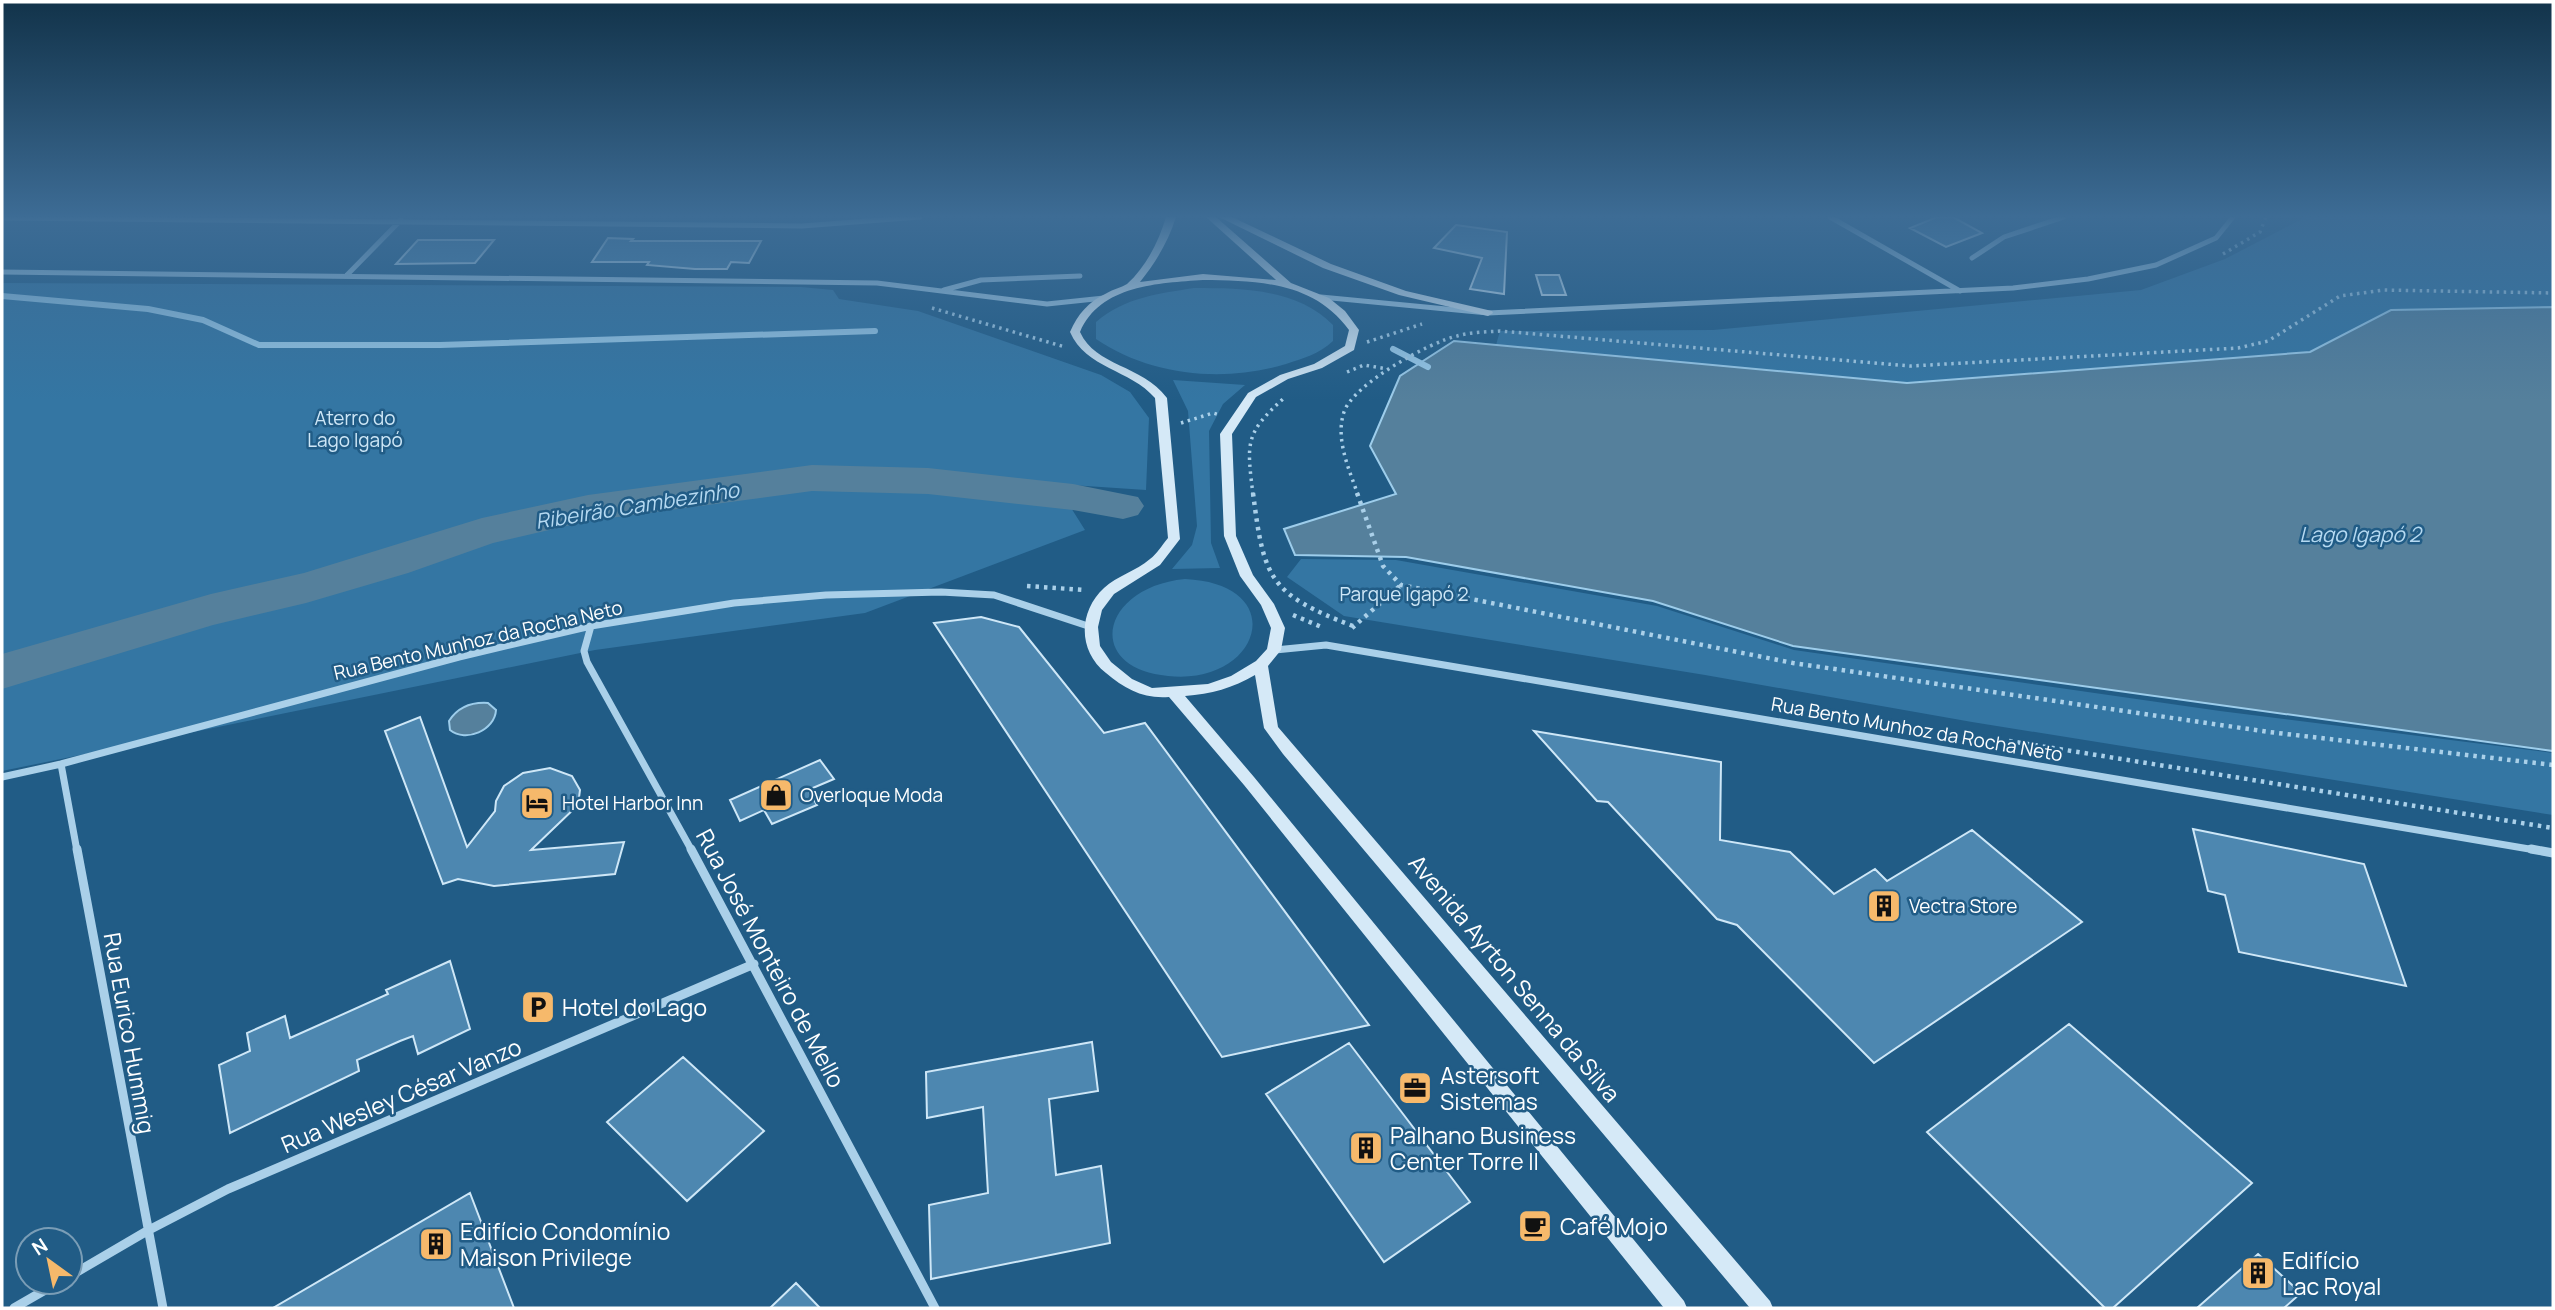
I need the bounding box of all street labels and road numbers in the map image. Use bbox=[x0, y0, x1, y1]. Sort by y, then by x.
street label: Rua Bento Munhoz da Rocha Neto bbox=[331, 594, 625, 686]
street label: Rua Bento Munhoz da Rocha Neto bbox=[1769, 691, 2065, 767]
street label: Rua José Monteiro de Mello bbox=[689, 823, 853, 1093]
street label: Avenida Ayrton Senna da Silva bbox=[1402, 847, 1628, 1109]
street label: Rua Eurico Hummig bbox=[97, 930, 163, 1136]
street label: Rua Wesley César Vanzo bbox=[276, 1030, 526, 1160]

